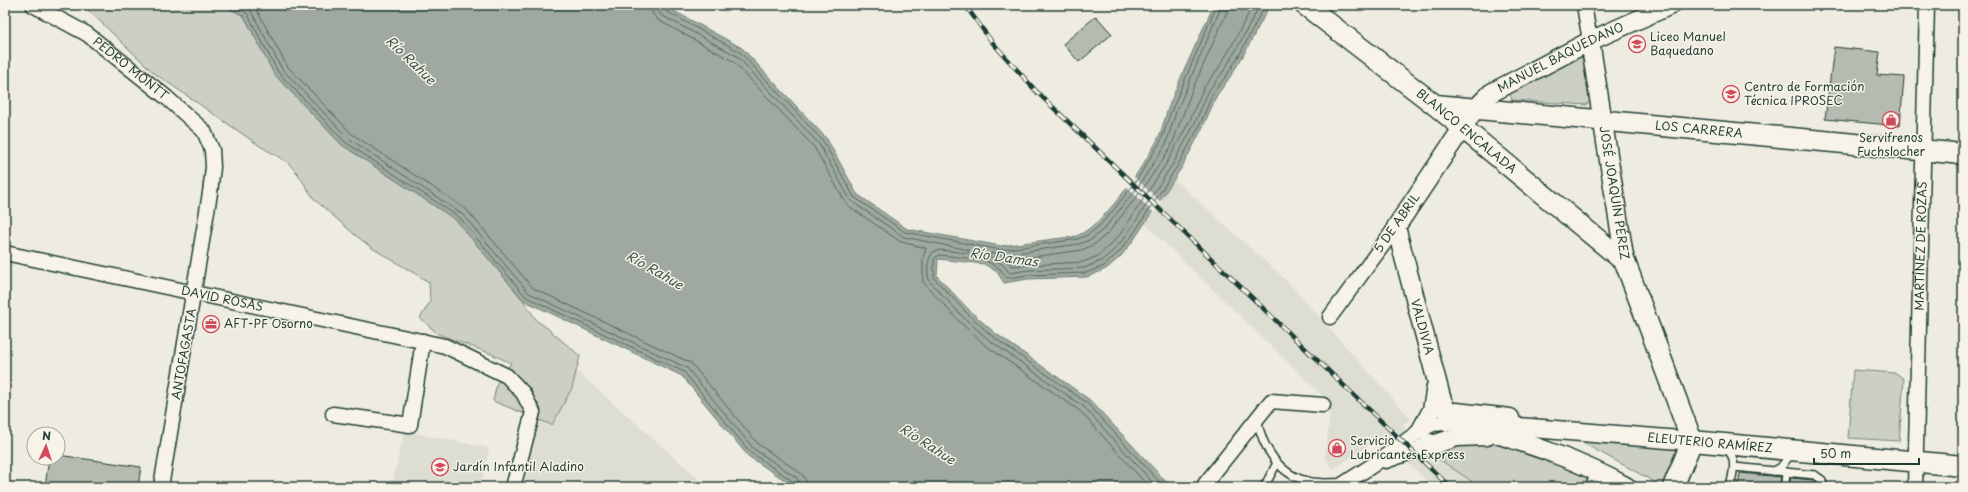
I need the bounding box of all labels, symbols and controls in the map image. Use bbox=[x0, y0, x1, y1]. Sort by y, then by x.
street label: MANUEL BAQUEDANO bbox=[1494, 17, 1626, 96]
place label: Liceo Manuel Baquedano bbox=[1650, 27, 1726, 59]
water label: Río Rahue bbox=[382, 31, 441, 89]
street label: PEDRO MONTT bbox=[90, 32, 173, 104]
school or university icon: Liceo Manuel Baquedano bbox=[1627, 34, 1647, 54]
place label: Centro de Formación Técnica IPROSEC bbox=[1744, 77, 1864, 109]
street label: BLANCO ENCALADA bbox=[1413, 84, 1521, 177]
school or university icon: Centro de Formación Técnica IPROSEC bbox=[1721, 84, 1741, 104]
shop icon: Servifrenos Fuchslocher bbox=[1881, 110, 1901, 130]
street label: LOS CARRERA bbox=[1654, 115, 1743, 142]
street label: JOSÉ JOAQUÍN PÉREZ bbox=[1596, 125, 1635, 261]
place label: Servifrenos Fuchslocher bbox=[1857, 128, 1926, 160]
street label: MARTÍNEZ DE ROZAS bbox=[1909, 181, 1931, 311]
street label: 5 DE ABRIL bbox=[1369, 189, 1423, 256]
water label: Río Damas bbox=[969, 242, 1041, 271]
water label: Río Rahue bbox=[623, 246, 688, 294]
street label: DAVID ROSAS bbox=[180, 281, 265, 315]
street label: VALDIVIA bbox=[1407, 297, 1439, 357]
street label: ANTOFAGASTA bbox=[166, 307, 200, 401]
office icon: AFT-PF Osorno bbox=[201, 314, 221, 334]
place label: AFT-PF Osorno bbox=[224, 314, 313, 332]
water label: Río Rahue bbox=[897, 418, 960, 469]
north arrow bbox=[26, 426, 66, 466]
text: N bbox=[42, 427, 52, 444]
street label: ELEUTERIO RAMÍREZ bbox=[1647, 428, 1774, 456]
place label: Servicio Lubricantes Express bbox=[1350, 431, 1465, 463]
shop icon: Servicio Lubricantes Express bbox=[1327, 438, 1347, 458]
scale bar bbox=[1814, 440, 1919, 466]
text: 50 m bbox=[1820, 444, 1851, 462]
school or university icon: Jardín Infantil Aladino bbox=[430, 457, 450, 477]
place label: Jardín Infantil Aladino bbox=[453, 457, 584, 475]

